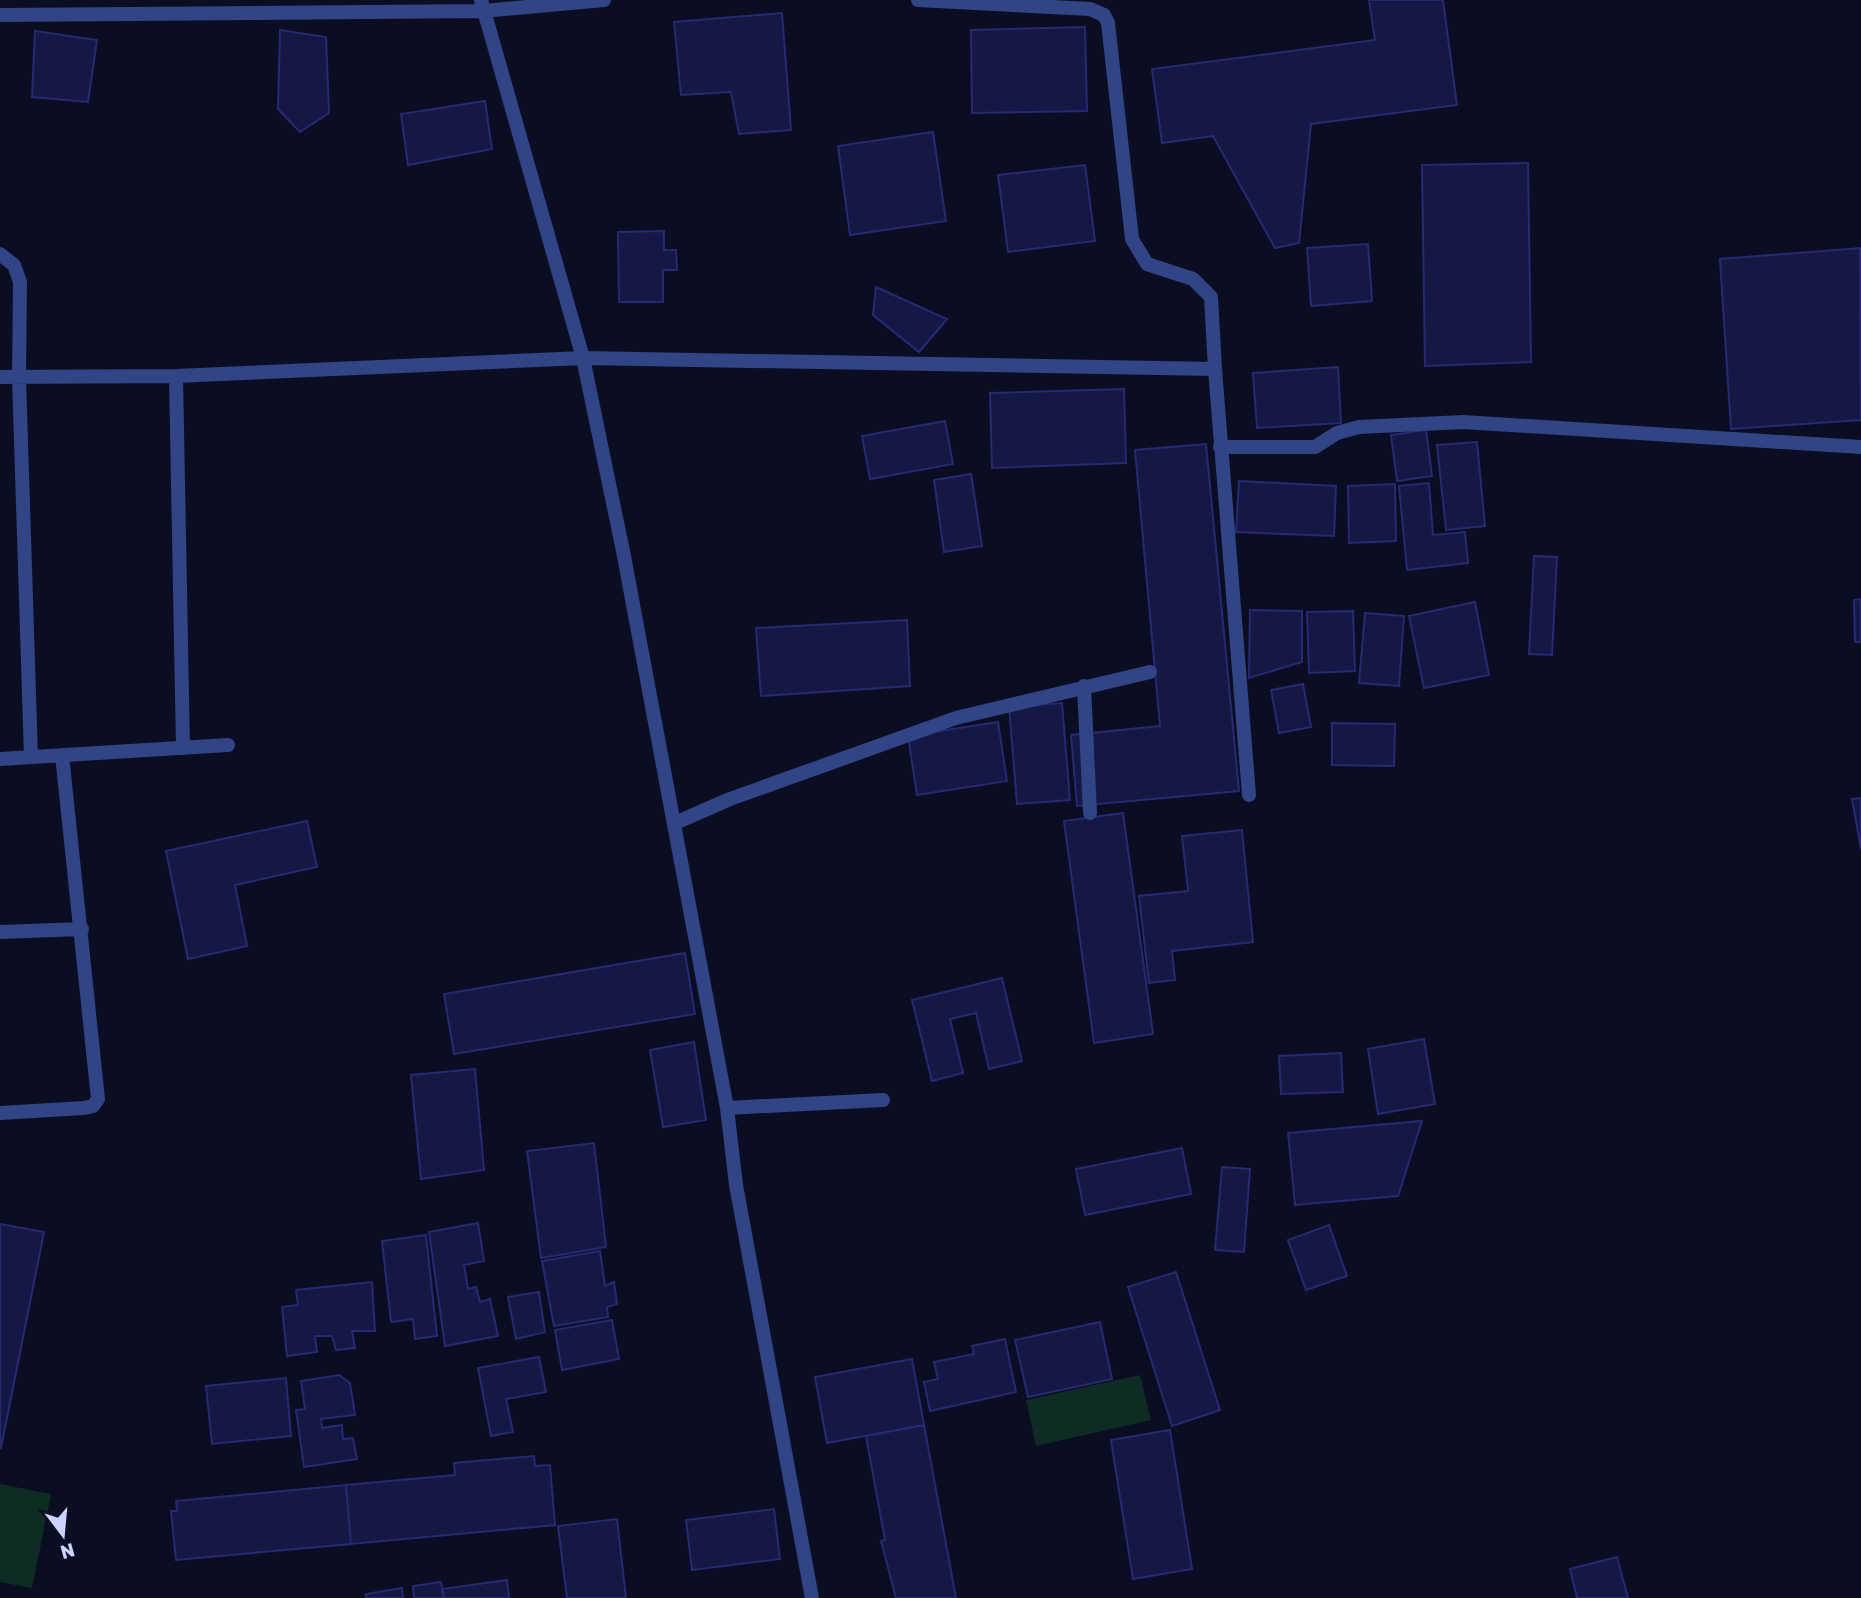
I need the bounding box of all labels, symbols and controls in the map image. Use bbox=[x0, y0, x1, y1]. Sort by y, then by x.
north arrow bbox=[28, 1500, 98, 1570]
text: N bbox=[58, 1538, 77, 1564]

